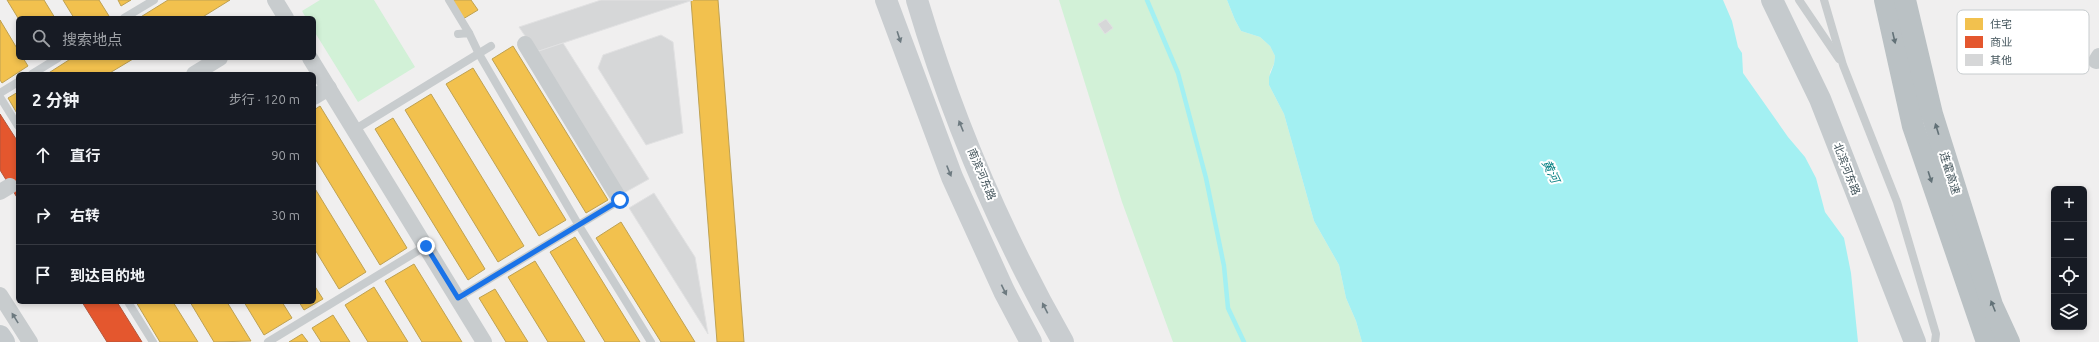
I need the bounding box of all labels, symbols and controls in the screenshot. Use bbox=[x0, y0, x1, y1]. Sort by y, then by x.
legend bbox=[1957, 10, 2089, 74]
search box bbox=[16, 16, 316, 60]
text: 住宅 bbox=[1990, 18, 2012, 30]
icon: search bbox=[30, 27, 52, 49]
text: 搜索地点 bbox=[62, 31, 122, 48]
one-way arrow bbox=[896, 31, 902, 43]
one-way arrow bbox=[1891, 32, 1897, 44]
text: 商业 bbox=[1990, 36, 2012, 48]
text: 其他 bbox=[1990, 54, 2012, 66]
text: 2 分钟 bbox=[32, 90, 80, 109]
text: 步行 · 120 m bbox=[229, 92, 300, 106]
one-way arrow bbox=[958, 119, 964, 131]
one-way arrow bbox=[1934, 123, 1940, 135]
street label: 北滨河东路 bbox=[1832, 141, 1862, 197]
icon: ahead bbox=[32, 144, 54, 166]
street label: 南滨河东路 bbox=[966, 146, 998, 202]
text: 直行 bbox=[70, 147, 100, 164]
text: 90 m bbox=[271, 148, 300, 162]
street label: 连霍高速 bbox=[1938, 150, 1962, 196]
water label: 黄河 bbox=[1540, 157, 1563, 186]
one-way arrow bbox=[947, 166, 953, 178]
one-way arrow bbox=[1928, 171, 1934, 183]
map controls bbox=[2051, 186, 2087, 330]
button: + bbox=[2051, 186, 2087, 222]
route start bbox=[611, 191, 629, 209]
icon: right bbox=[32, 204, 54, 226]
text: 右转 bbox=[70, 207, 100, 224]
text: 30 m bbox=[271, 208, 300, 222]
button: − bbox=[2051, 222, 2087, 258]
route end bbox=[417, 237, 435, 255]
button: locate bbox=[2051, 258, 2087, 294]
icon: arrive bbox=[32, 264, 54, 286]
text: 到达目的地 bbox=[70, 267, 145, 284]
one-way arrow bbox=[1001, 284, 1007, 295]
button: layers bbox=[2051, 294, 2087, 330]
one-way arrow bbox=[1989, 300, 1995, 312]
one-way arrow bbox=[1041, 302, 1048, 313]
one-way arrow bbox=[11, 313, 19, 323]

